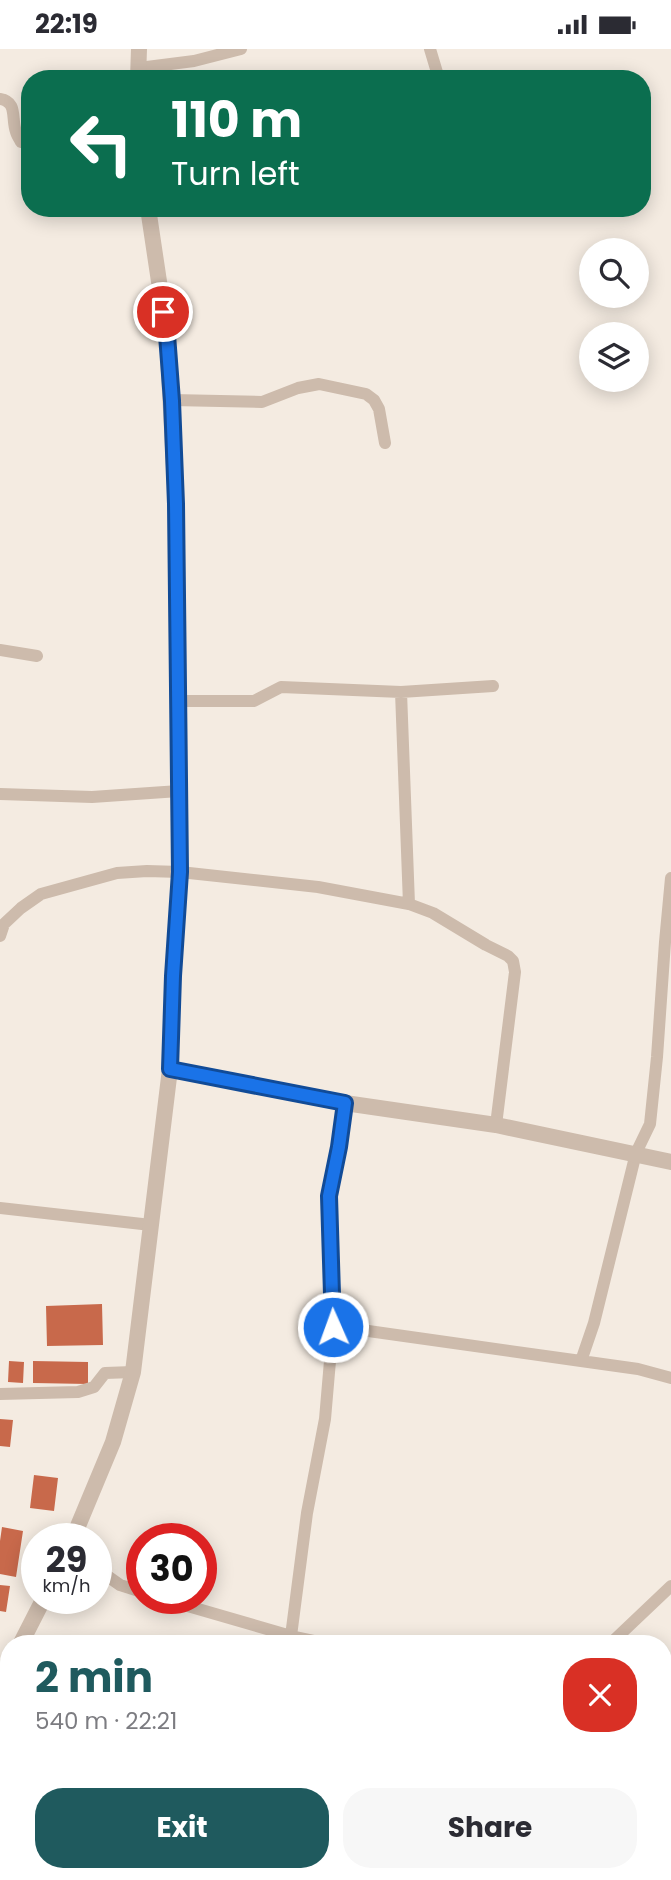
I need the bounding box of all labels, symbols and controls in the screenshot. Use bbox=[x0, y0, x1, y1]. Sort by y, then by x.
text: 22:19 bbox=[35, 6, 98, 42]
text: 110 m bbox=[171, 86, 302, 154]
icon: left bbox=[56, 98, 147, 189]
text: Turn left bbox=[171, 151, 300, 196]
map controls bbox=[579, 238, 649, 392]
button: search bbox=[579, 238, 649, 308]
pin bbox=[133, 282, 193, 342]
icon: arrive bbox=[144, 293, 182, 331]
button: layers bbox=[579, 322, 649, 392]
position arrow bbox=[296, 1290, 370, 1364]
speed limit sign: 30 bbox=[126, 1523, 217, 1614]
text: 29 bbox=[46, 1535, 87, 1584]
text: km/h bbox=[43, 1573, 90, 1598]
text: 2 min bbox=[35, 1648, 153, 1707]
button: close bbox=[563, 1658, 637, 1732]
text: 540 m · 22:21 bbox=[35, 1705, 177, 1737]
button: Exit bbox=[35, 1788, 329, 1868]
button: Share bbox=[343, 1788, 637, 1868]

